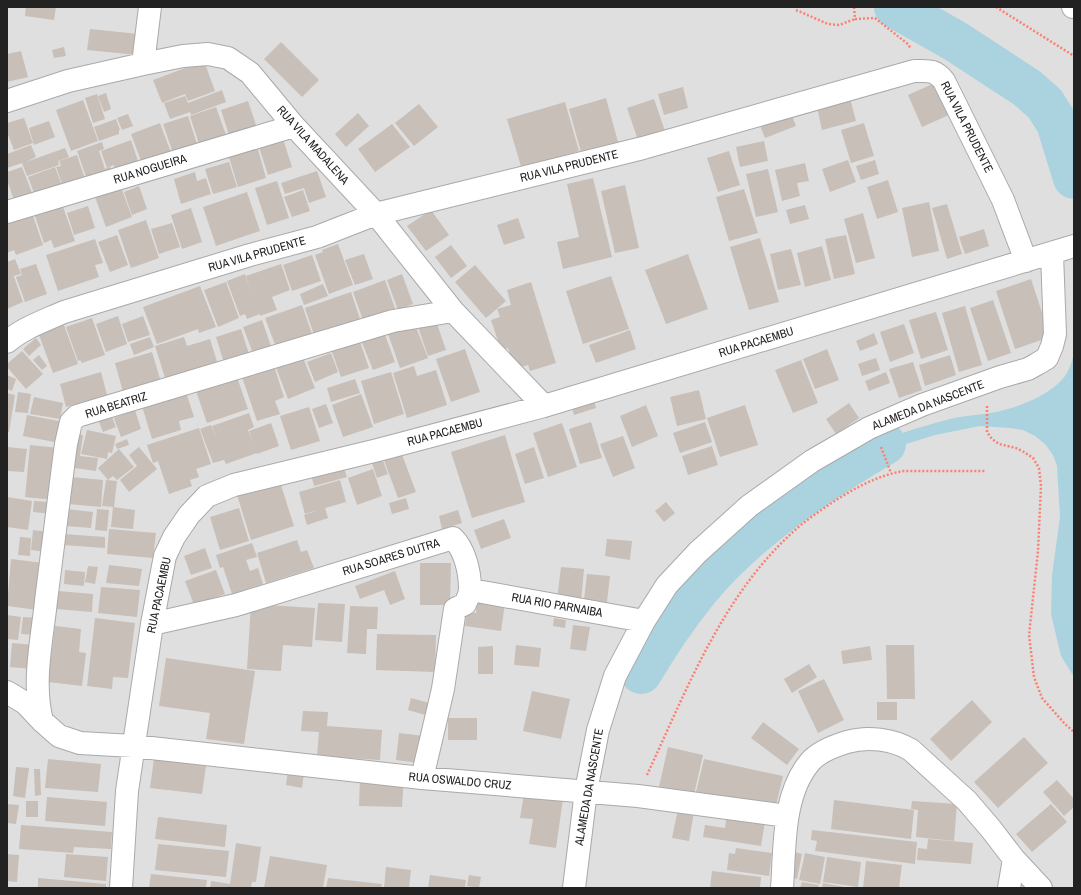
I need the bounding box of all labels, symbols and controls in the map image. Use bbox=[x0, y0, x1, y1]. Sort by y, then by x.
street label: RUA VILA PRUDENTE bbox=[937, 79, 997, 175]
street label: RUA VILA MADALENA bbox=[273, 102, 353, 188]
street label: RUA VILA PRUDENTE bbox=[518, 146, 620, 186]
street label: RUA NOGUEIRA bbox=[112, 150, 189, 188]
street label: RUA VILA PRUDENTE bbox=[206, 232, 308, 276]
street label: RUA PACAEMBU bbox=[717, 323, 795, 361]
street label: ALAMEDA DA NASCENTE bbox=[869, 376, 986, 434]
street label: RUA BEATRIZ bbox=[83, 388, 149, 422]
street label: RUA PACAEMBU bbox=[406, 414, 484, 450]
street label: RUA SOARES DUTRA bbox=[341, 535, 442, 579]
street label: RUA PACAEMBU bbox=[143, 555, 175, 635]
street label: RUA RIO PARNAIBA bbox=[510, 589, 604, 621]
street label: ALAMEDA DA NASCENTE bbox=[571, 727, 607, 848]
street label: RUA OSWALDO CRUZ bbox=[408, 769, 512, 793]

